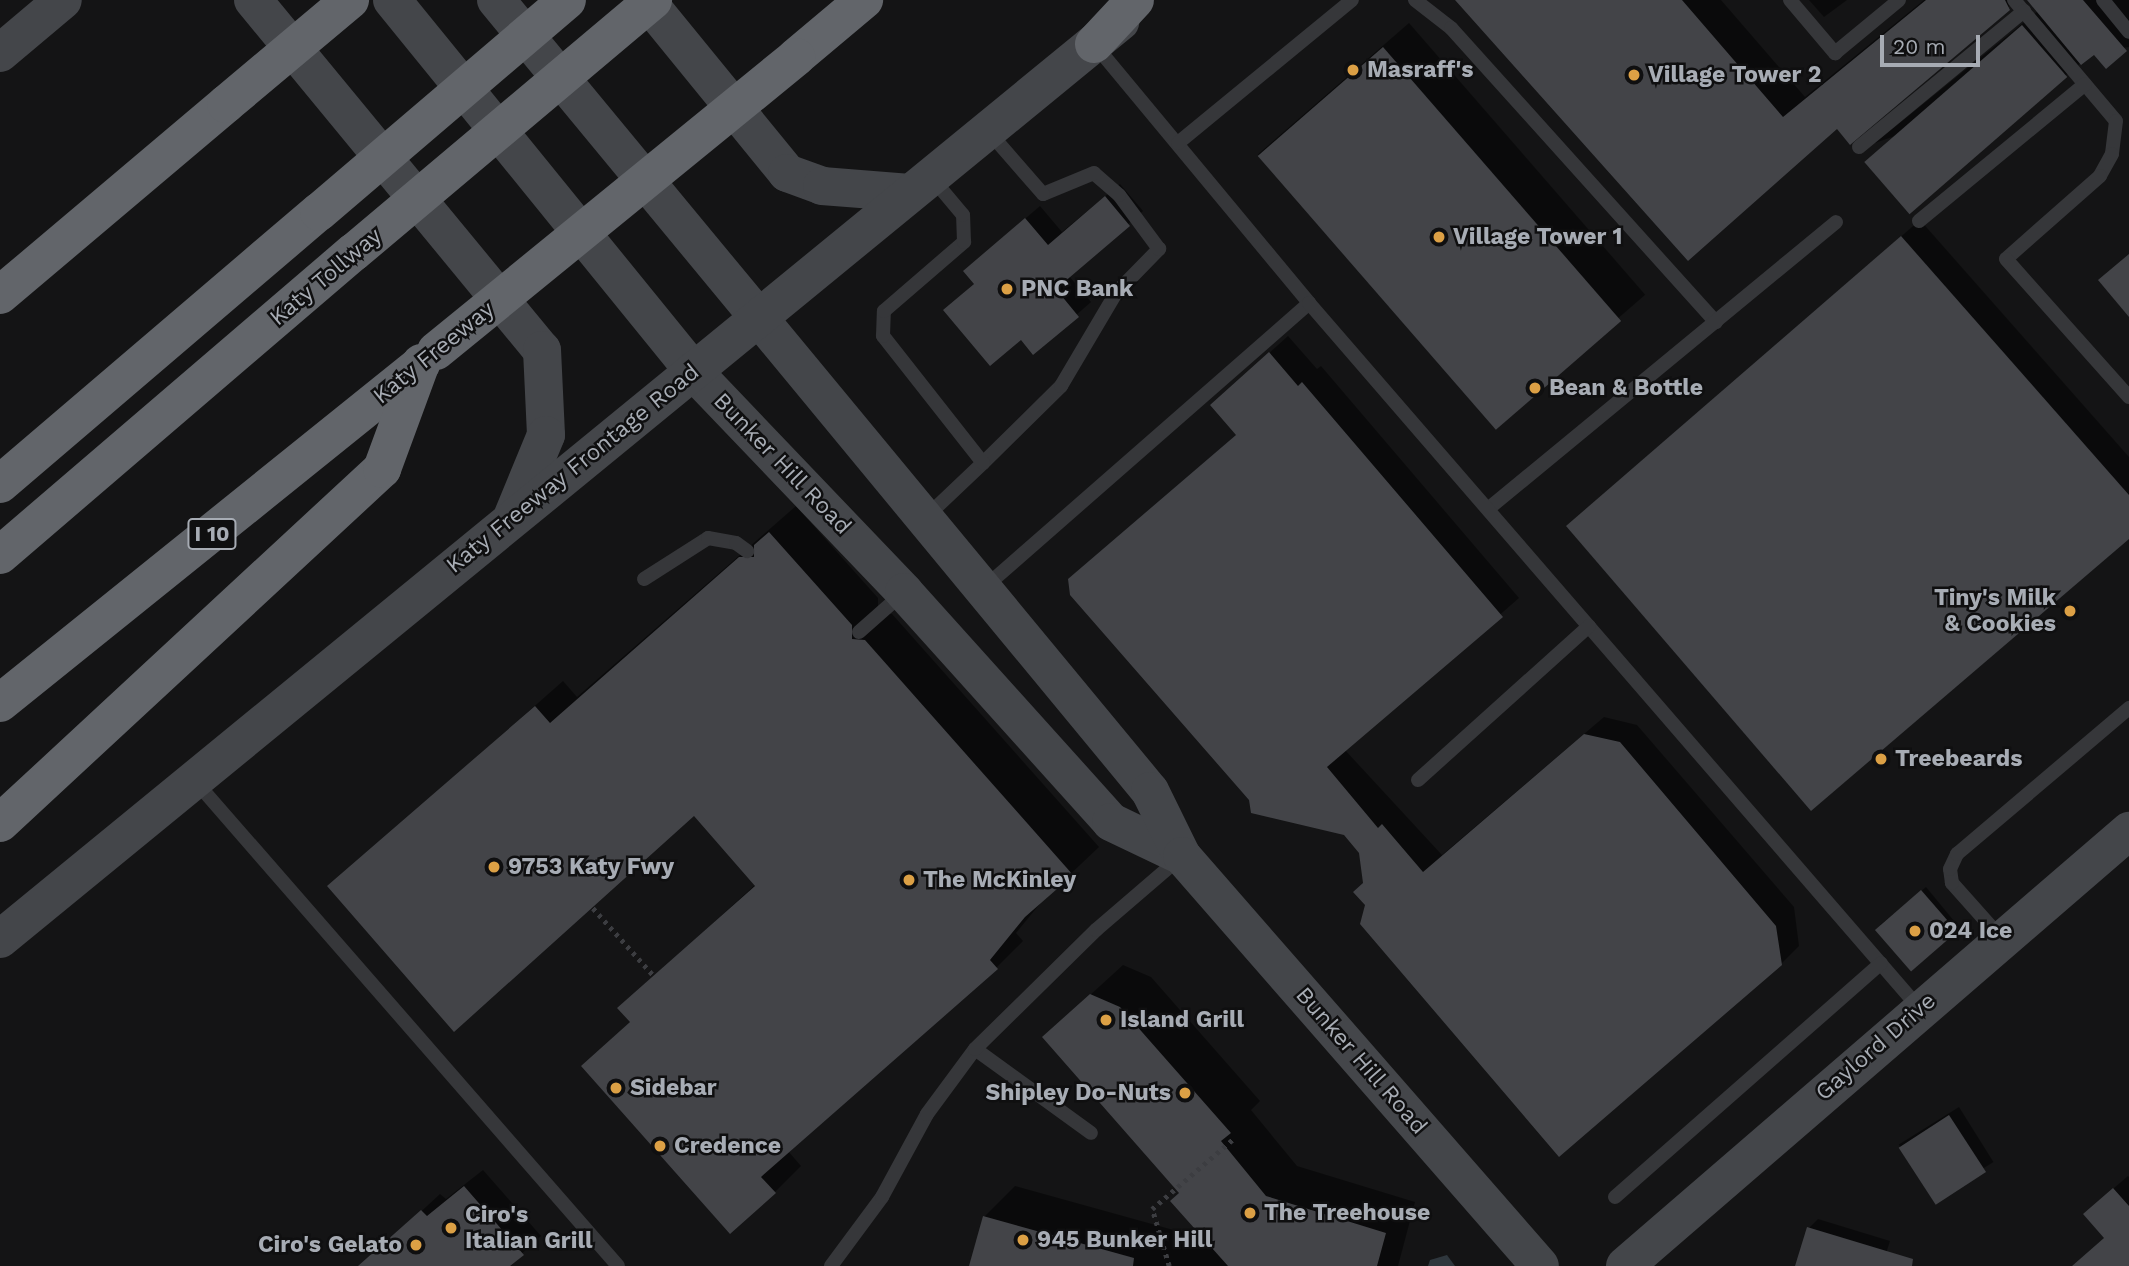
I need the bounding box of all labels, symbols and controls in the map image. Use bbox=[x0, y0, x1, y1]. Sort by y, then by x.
scale bar bbox=[1884, 21, 1984, 65]
text: 20 m bbox=[1893, 34, 1945, 59]
place label: Masraff's bbox=[1367, 56, 1473, 84]
place label: Village Tower 2 bbox=[1648, 61, 1822, 89]
marker: Masraff's bbox=[1345, 62, 1361, 78]
marker: Village Tower 2 bbox=[1626, 67, 1642, 83]
street label: Katy Tollway bbox=[264, 222, 388, 332]
place label: Village Tower 1 bbox=[1453, 223, 1623, 251]
marker: Village Tower 1 bbox=[1431, 229, 1447, 245]
place label: PNC Bank bbox=[1021, 275, 1133, 303]
marker: PNC Bank bbox=[999, 281, 1015, 297]
street label: Katy Freeway bbox=[368, 296, 500, 410]
street label: Katy Freeway Frontage Road bbox=[441, 358, 705, 580]
place label: Bean & Bottle bbox=[1549, 374, 1703, 402]
marker: Bean & Bottle bbox=[1527, 380, 1543, 396]
street label: Bunker Hill Road bbox=[707, 387, 857, 541]
road number: I 10 bbox=[186, 516, 238, 552]
place label: Tiny's Milk & Cookies bbox=[1934, 584, 2056, 638]
marker: Tiny's Milk & Cookies bbox=[2062, 603, 2078, 619]
place label: Treebeards bbox=[1895, 745, 2022, 773]
marker: Treebeards bbox=[1873, 751, 1889, 767]
place label: 9753 Katy Fwy bbox=[508, 853, 675, 881]
marker: 9753 Katy Fwy bbox=[486, 859, 502, 875]
place label: The McKinley bbox=[923, 866, 1076, 894]
marker: The McKinley bbox=[901, 872, 917, 888]
place label: 024 Ice bbox=[1929, 917, 2012, 945]
marker: 024 Ice bbox=[1907, 923, 1923, 939]
street label: Bunker Hill Road bbox=[1289, 981, 1433, 1141]
street label: Gaylord Drive bbox=[1810, 987, 1942, 1107]
place label: Island Grill bbox=[1120, 1006, 1244, 1034]
marker: Island Grill bbox=[1098, 1012, 1114, 1028]
place label: Sidebar bbox=[630, 1074, 717, 1102]
place label: Shipley Do-Nuts bbox=[985, 1079, 1171, 1107]
marker: Sidebar bbox=[608, 1080, 624, 1096]
marker: Shipley Do-Nuts bbox=[1177, 1085, 1193, 1101]
place label: Credence bbox=[674, 1132, 781, 1160]
marker: Credence bbox=[652, 1138, 668, 1154]
place label: The Treehouse bbox=[1264, 1199, 1431, 1227]
place label: Ciro's Italian Grill bbox=[465, 1201, 592, 1255]
marker: The Treehouse bbox=[1242, 1205, 1258, 1221]
marker: Ciro's Italian Grill bbox=[443, 1220, 459, 1236]
place label: 945 Bunker Hill bbox=[1037, 1226, 1213, 1254]
place label: Ciro's Gelato bbox=[258, 1231, 402, 1259]
marker: 945 Bunker Hill bbox=[1015, 1232, 1031, 1248]
marker: Ciro's Gelato bbox=[408, 1237, 424, 1253]

